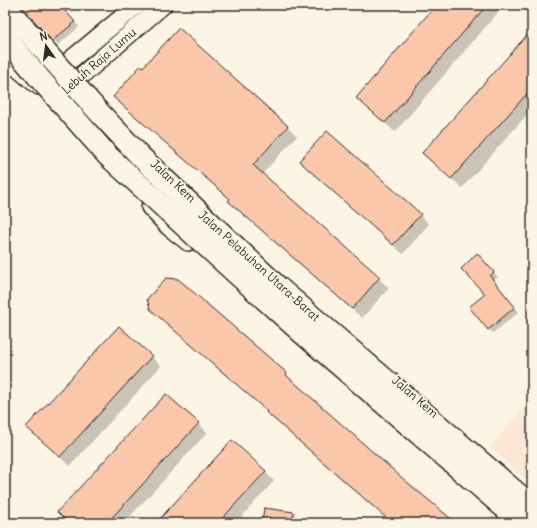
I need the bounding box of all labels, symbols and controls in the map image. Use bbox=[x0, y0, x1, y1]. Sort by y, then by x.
street label: Lebuh Raja Lumu bbox=[58, 24, 139, 97]
north arrow bbox=[26, 26, 66, 66]
text: N bbox=[38, 29, 49, 44]
street label: Jalan Kem bbox=[148, 156, 199, 206]
street label: Jalan Pelabuhan Utara-Barat bbox=[196, 207, 323, 324]
street label: Jalan Kem bbox=[389, 372, 442, 421]

